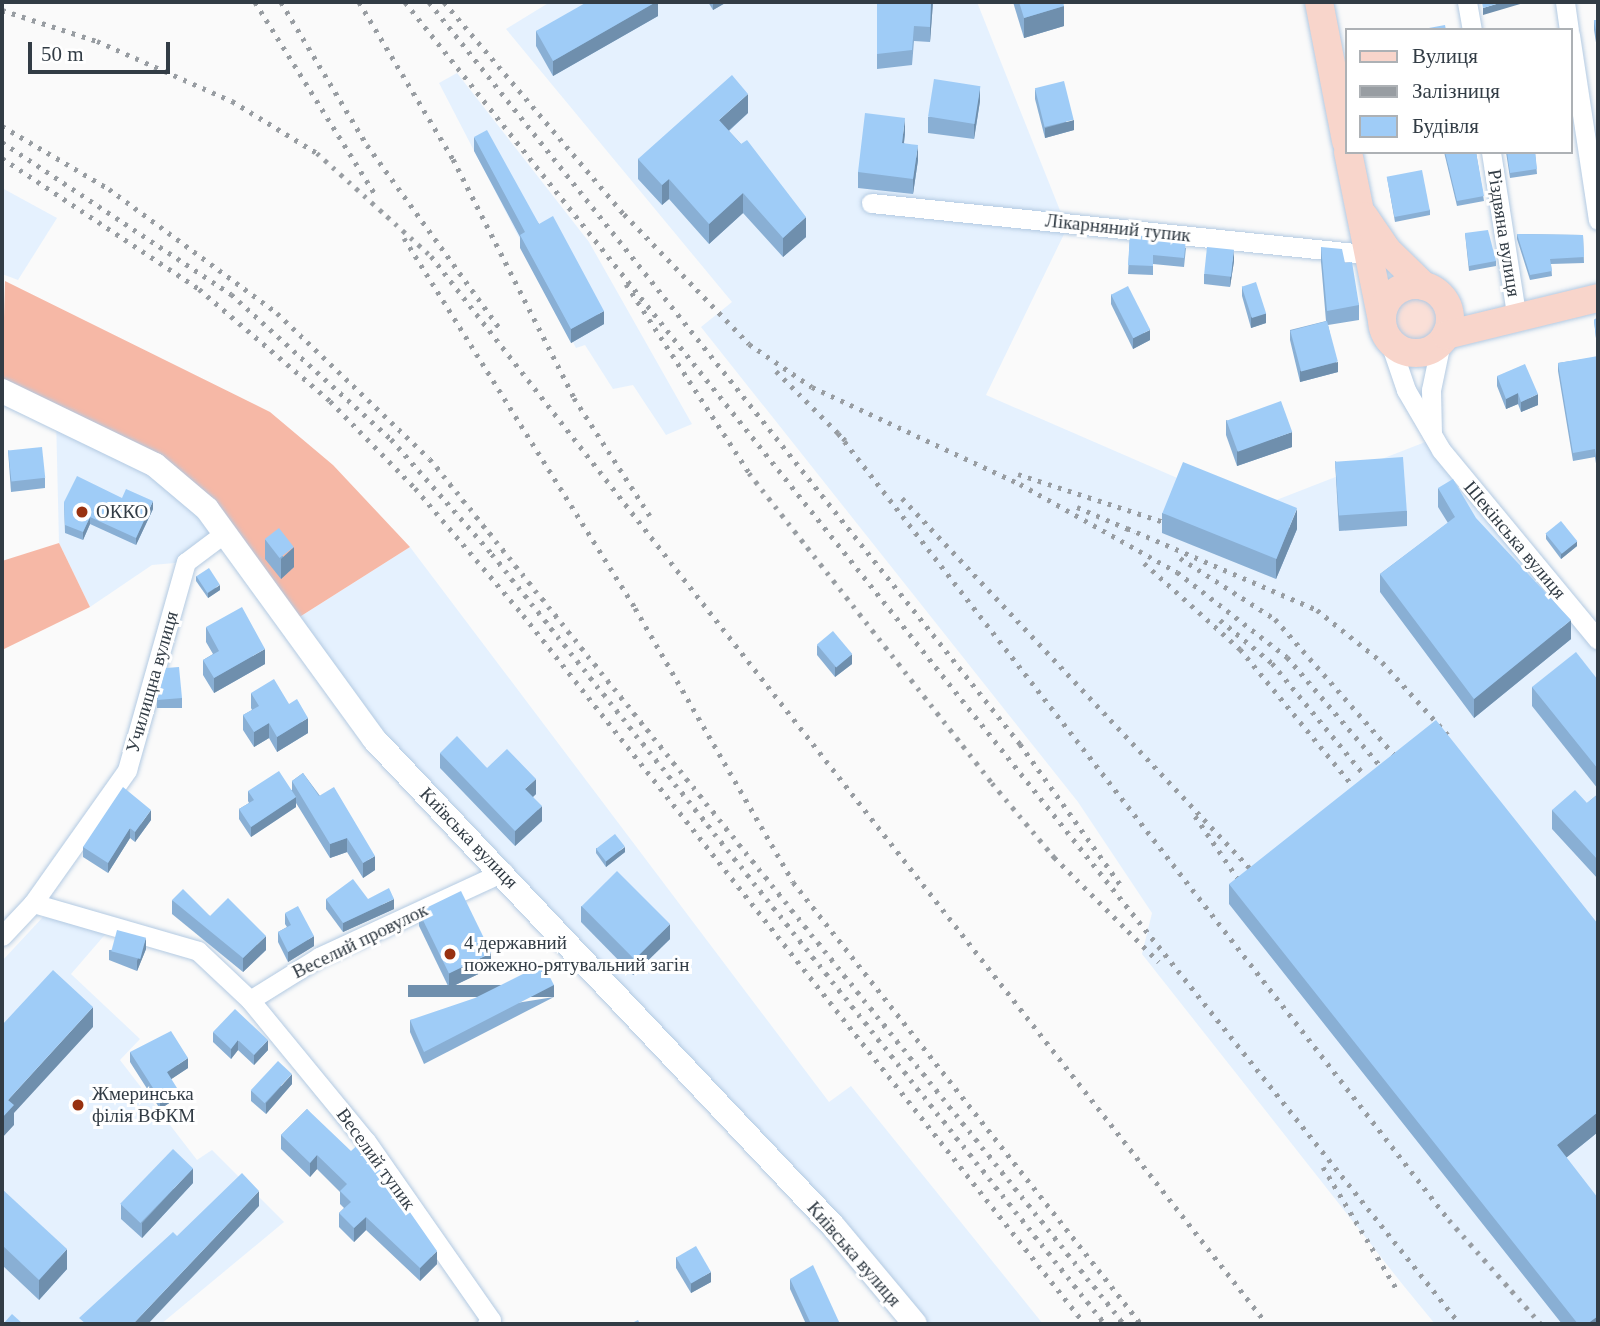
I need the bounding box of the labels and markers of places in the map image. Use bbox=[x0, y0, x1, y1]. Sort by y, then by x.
place label: ОККО bbox=[96, 501, 148, 523]
marker: ОККО bbox=[74, 504, 90, 520]
place label: 4 державний пожежно-рятувальний загін bbox=[464, 932, 689, 976]
marker: 4 державний пожежно-рятувальний загін bbox=[442, 946, 458, 962]
place label: Жмеринська філія ВФКМ bbox=[92, 1083, 195, 1127]
marker: Жмеринська філія ВФКМ bbox=[70, 1097, 86, 1113]

